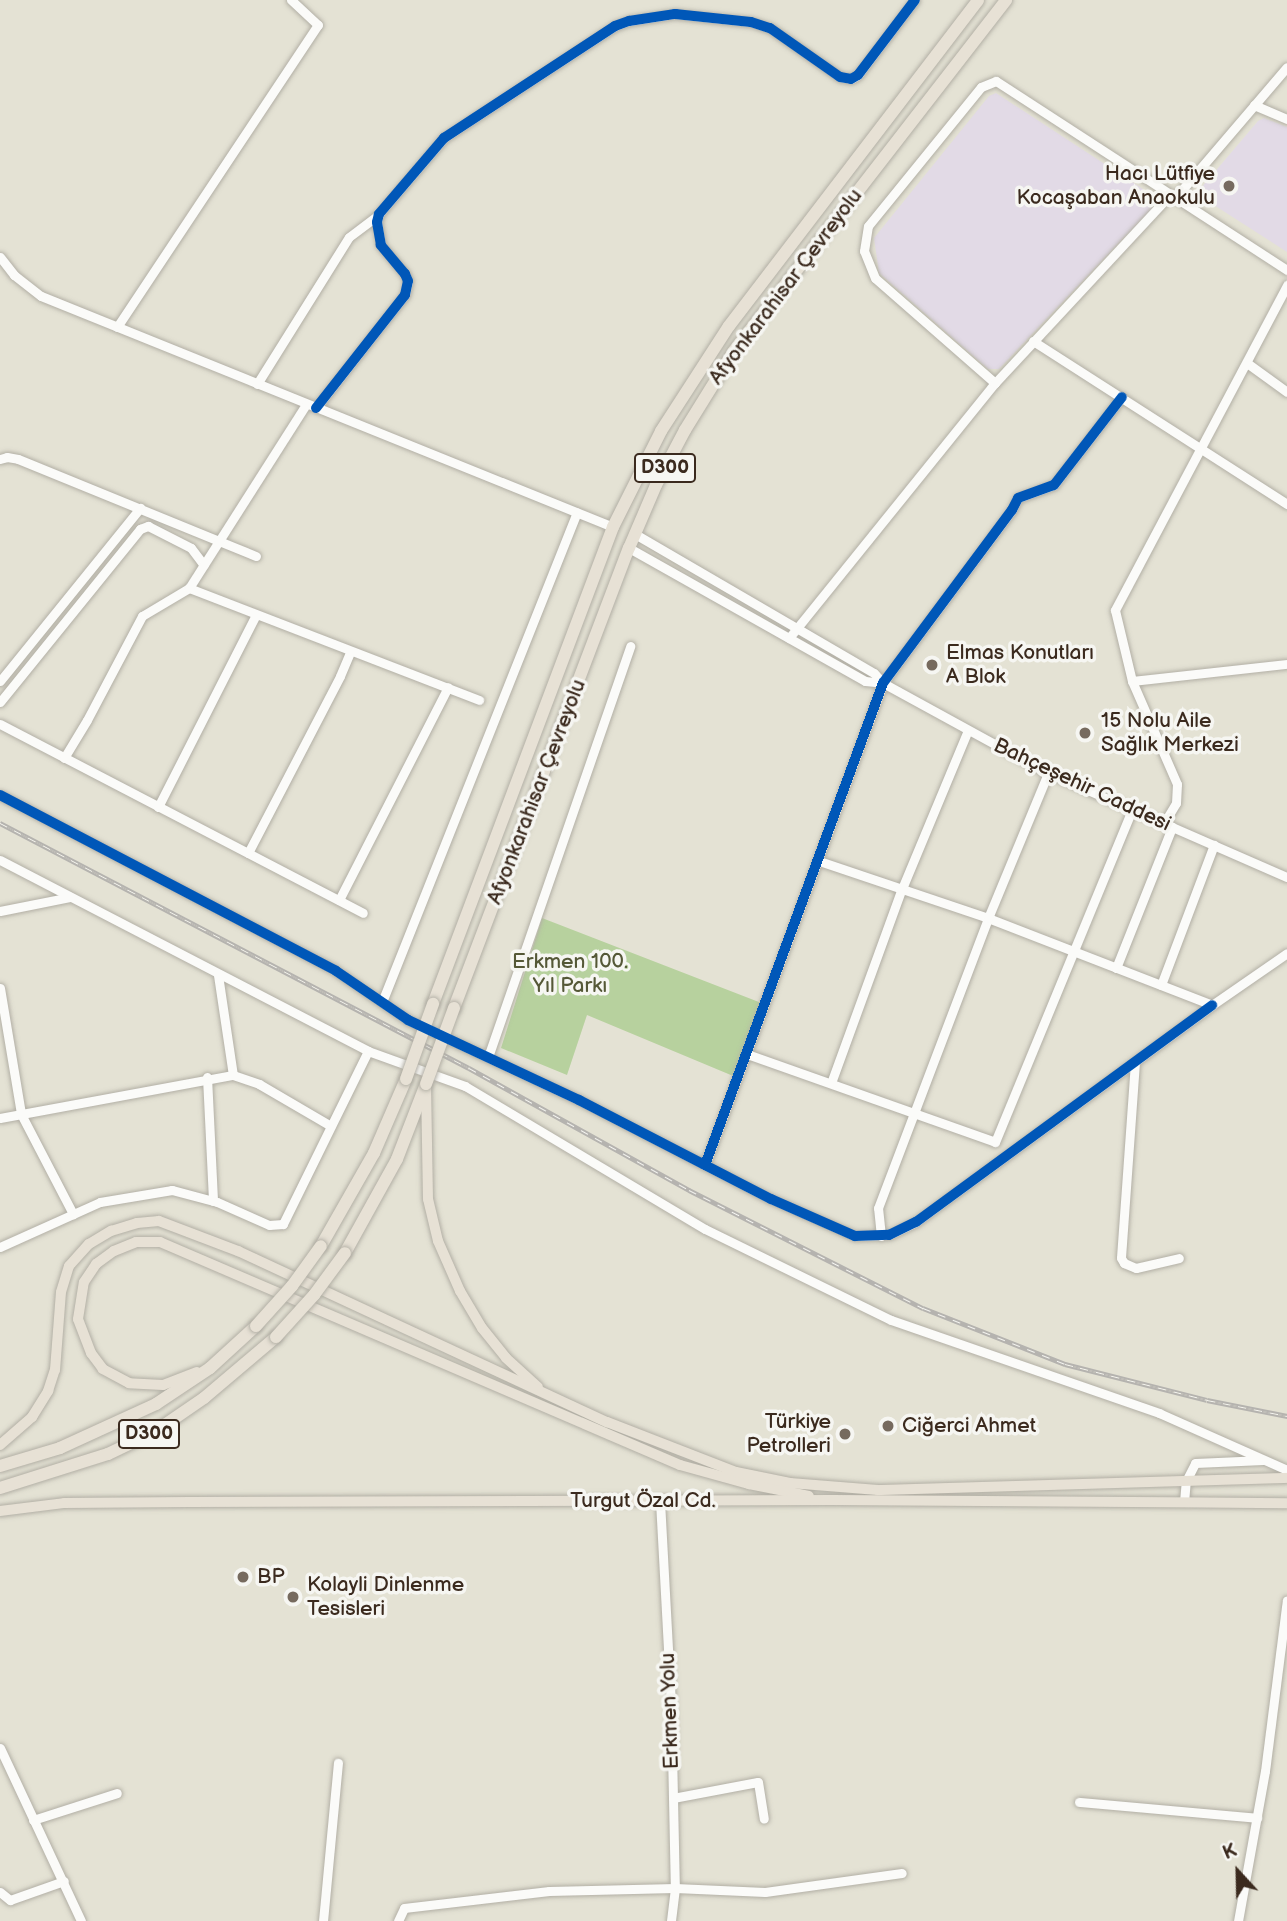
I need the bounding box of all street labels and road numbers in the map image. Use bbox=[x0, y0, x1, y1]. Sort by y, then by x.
street label: Afyonkarahisar Çevreyolu bbox=[704, 184, 868, 390]
road number: D300 bbox=[634, 453, 696, 484]
street label: Afyonkarahisar Çevreyolu bbox=[482, 676, 592, 908]
street label: Bahçeşehir Caddesi bbox=[989, 733, 1175, 837]
road number: D300 bbox=[118, 1418, 180, 1450]
street label: Turgut Özal Cd. bbox=[570, 1488, 716, 1514]
street label: Erkmen Yolu bbox=[655, 1652, 685, 1770]

